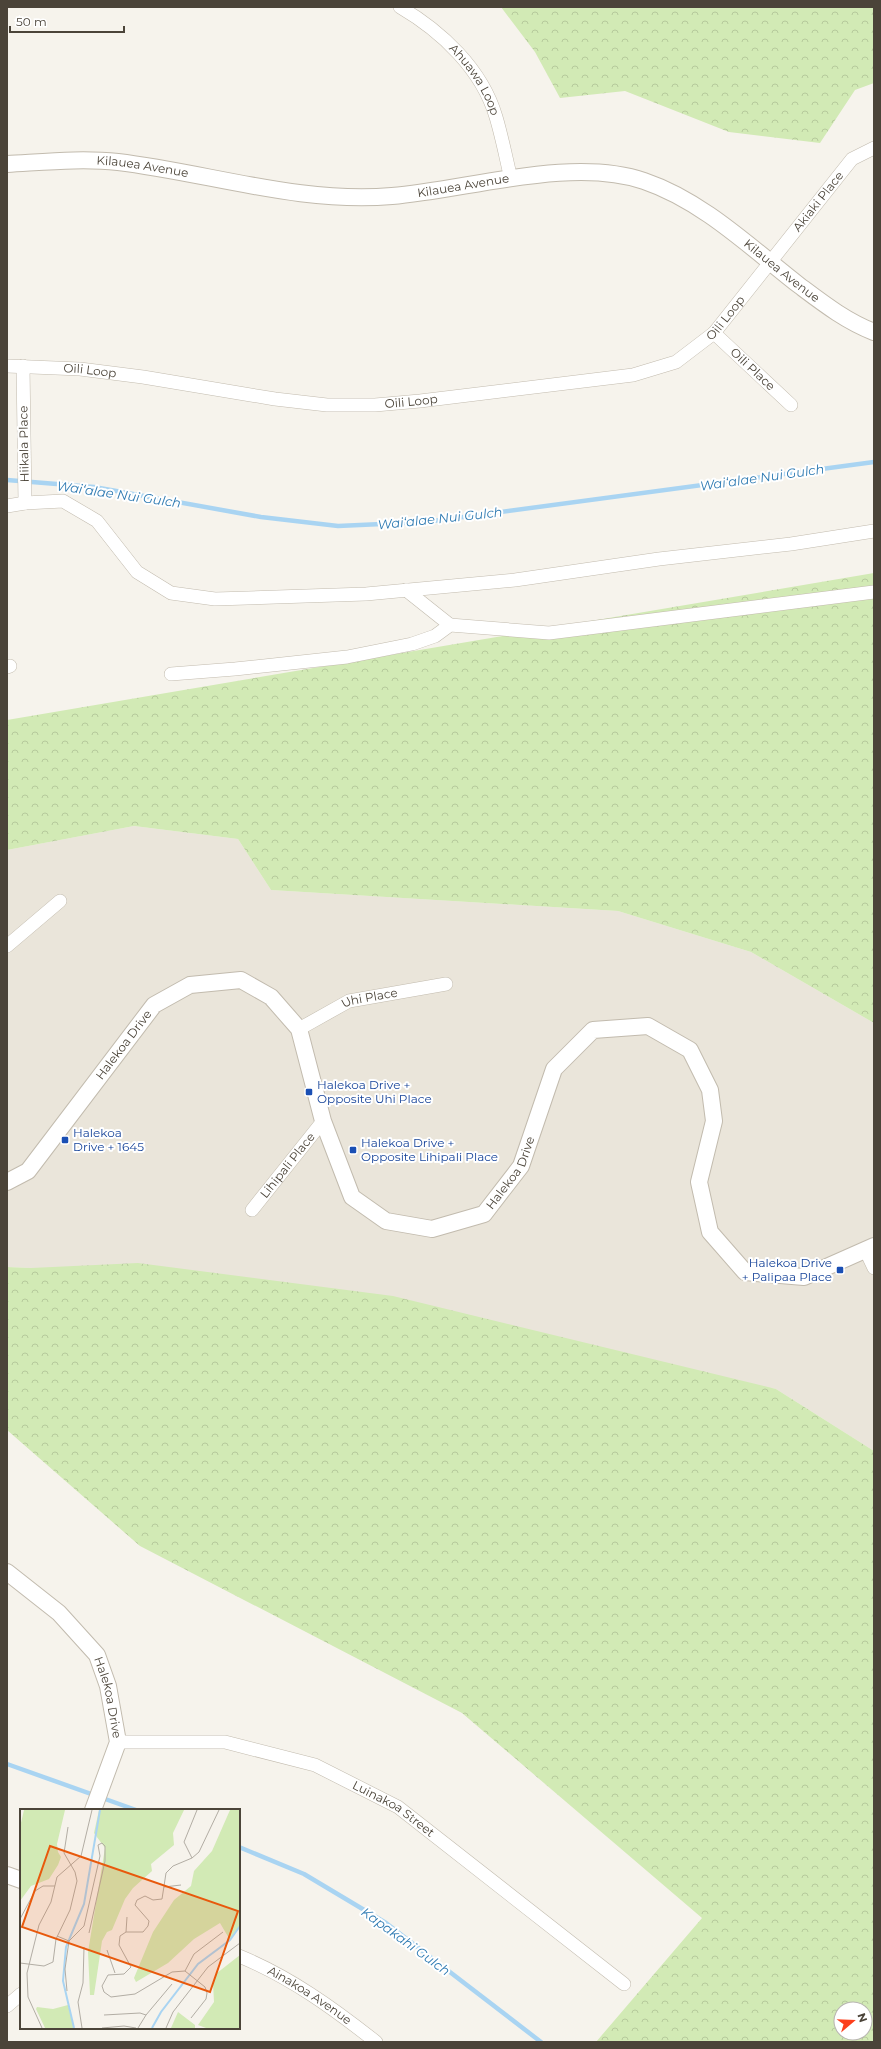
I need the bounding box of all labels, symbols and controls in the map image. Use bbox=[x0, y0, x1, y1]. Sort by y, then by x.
scale bar bbox=[10, 8, 124, 34]
text: 50 m bbox=[16, 14, 47, 29]
street label: Ahuawa Loop bbox=[446, 40, 503, 117]
street label: Kilauea Avenue bbox=[96, 152, 190, 180]
street label: Akiaki Place bbox=[789, 168, 846, 234]
street label: Kilauea Avenue bbox=[416, 170, 510, 200]
street label: Kilauea Avenue bbox=[741, 236, 823, 305]
street label: Oili Loop bbox=[703, 292, 748, 343]
street label: Oili Place bbox=[728, 344, 779, 393]
street label: Oili Loop bbox=[63, 360, 117, 381]
street label: Oili Loop bbox=[384, 391, 438, 411]
street label: Hiikala Place bbox=[15, 406, 32, 482]
water label: Waiʻalae Nui Gulch bbox=[699, 460, 825, 494]
water label: Waiʻalae Nui Gulch bbox=[56, 477, 182, 511]
water label: Waiʻalae Nui Gulch bbox=[377, 503, 503, 533]
street label: Uhi Place bbox=[338, 985, 399, 1011]
street label: Halekoa Drive bbox=[92, 1007, 155, 1082]
place label: Halekoa Drive + Opposite Uhi Place bbox=[317, 1077, 432, 1106]
marker: Halekoa Drive + Opposite Uhi Place bbox=[304, 1087, 314, 1097]
place label: Halekoa Drive + 1645 bbox=[73, 1125, 144, 1154]
street label: Lihipali Place bbox=[257, 1129, 318, 1201]
street label: Halekoa Drive bbox=[482, 1134, 538, 1212]
marker: Halekoa Drive + 1645 bbox=[60, 1135, 70, 1145]
place label: Halekoa Drive + Opposite Lihipali Place bbox=[361, 1135, 498, 1164]
marker: Halekoa Drive + Opposite Lihipali Place bbox=[348, 1145, 358, 1155]
place label: Halekoa Drive + Palipaa Place bbox=[742, 1255, 832, 1284]
marker: Halekoa Drive + Palipaa Place bbox=[835, 1265, 845, 1275]
street label: Halekoa Drive bbox=[91, 1655, 125, 1739]
street label: Luinakoa Street bbox=[350, 1777, 438, 1840]
inset map bbox=[20, 1809, 240, 2029]
water label: Kapakahi Gulch bbox=[359, 1903, 453, 1979]
street label: Ainakoa Avenue bbox=[265, 1963, 355, 2028]
north arrow bbox=[833, 2001, 873, 2041]
text: N bbox=[854, 2011, 871, 2024]

